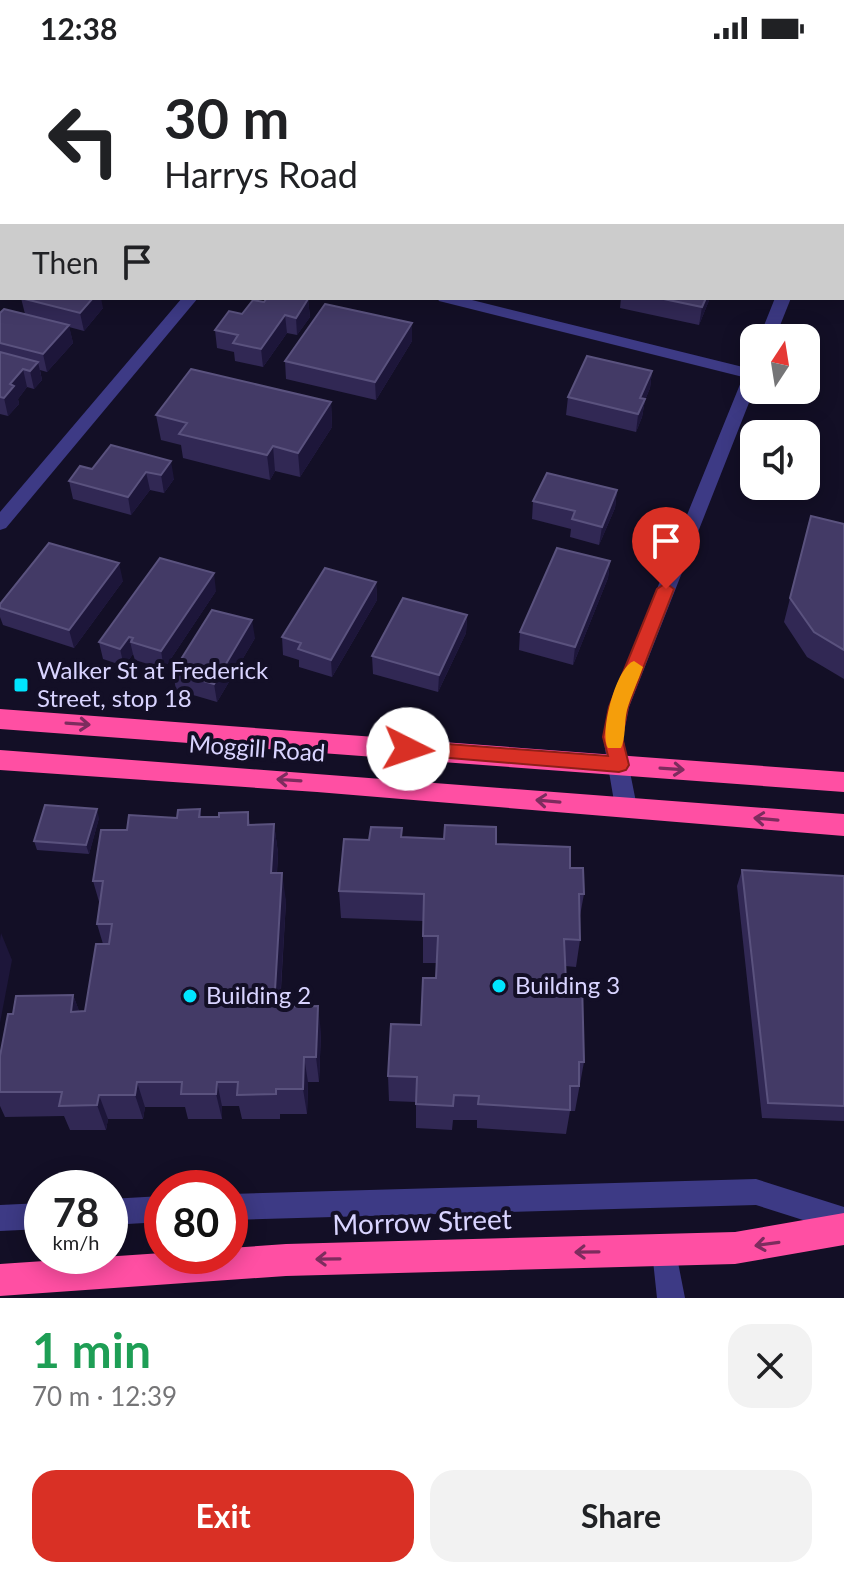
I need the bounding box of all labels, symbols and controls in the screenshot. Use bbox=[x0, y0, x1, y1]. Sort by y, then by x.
text: 12:38 bbox=[40, 10, 117, 46]
text: 30 m bbox=[164, 84, 289, 151]
icon: left bbox=[32, 88, 136, 192]
text: Harrys Road bbox=[164, 152, 358, 196]
icon: arrive bbox=[115, 240, 159, 284]
text: Then bbox=[32, 244, 99, 280]
north arrow bbox=[740, 324, 820, 404]
map controls bbox=[740, 324, 820, 500]
button: sound bbox=[740, 420, 820, 500]
pin bbox=[632, 507, 700, 589]
icon: arrive bbox=[644, 519, 688, 563]
place label: Walker St at Frederick Street, stop 18 bbox=[37, 655, 269, 712]
marker: Walker St at Frederick Street, stop 18 bbox=[12, 676, 30, 694]
position arrow bbox=[366, 707, 450, 791]
one-way arrow bbox=[64, 717, 91, 732]
street label: Moggill Road bbox=[188, 728, 326, 767]
one-way arrow bbox=[658, 762, 685, 777]
one-way arrow bbox=[276, 772, 303, 787]
one-way arrow bbox=[535, 793, 562, 808]
one-way arrow bbox=[753, 811, 780, 826]
place label: Building 3 bbox=[515, 970, 620, 999]
marker: Building 3 bbox=[490, 977, 508, 995]
place label: Building 2 bbox=[206, 980, 311, 1009]
marker: Building 2 bbox=[181, 987, 199, 1005]
speed limit sign: 80 bbox=[144, 1170, 248, 1274]
text: 78 bbox=[53, 1188, 99, 1236]
street label: Morrow Street bbox=[332, 1201, 512, 1241]
text: km/h bbox=[53, 1230, 99, 1254]
one-way arrow bbox=[755, 1237, 781, 1252]
one-way arrow bbox=[574, 1245, 601, 1260]
one-way arrow bbox=[315, 1251, 342, 1267]
text: 1 min bbox=[32, 1321, 151, 1378]
button: close bbox=[728, 1324, 812, 1408]
text: 70 m · 12:39 bbox=[32, 1380, 177, 1412]
button: Exit bbox=[32, 1470, 414, 1562]
button: Share bbox=[430, 1470, 812, 1562]

